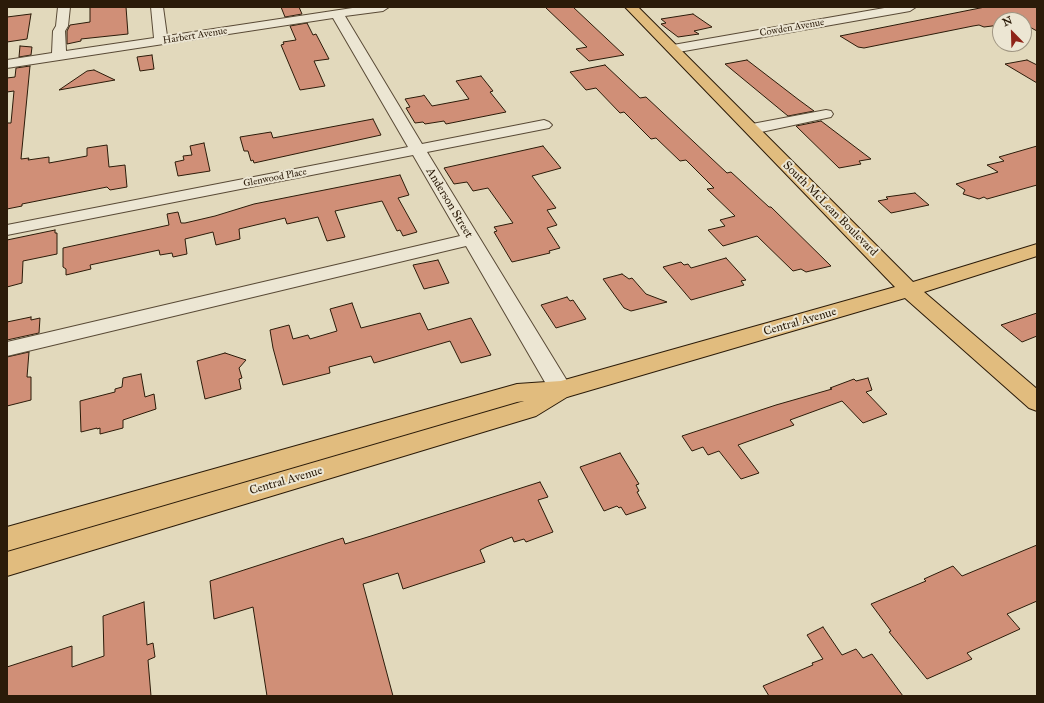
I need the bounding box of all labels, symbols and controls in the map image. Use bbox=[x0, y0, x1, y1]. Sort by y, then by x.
north arrow bbox=[992, 12, 1032, 52]
text: N bbox=[1001, 14, 1014, 29]
street label: Cowden Avenue bbox=[759, 16, 825, 40]
street label: Harbert Avenue bbox=[162, 25, 228, 47]
street label: South McLean Boulevard bbox=[780, 159, 880, 259]
street label: Anderson Street bbox=[422, 165, 476, 241]
street label: Glenwood Place bbox=[242, 166, 308, 190]
street label: Central Avenue bbox=[762, 305, 838, 339]
street label: Central Avenue bbox=[248, 464, 324, 498]

